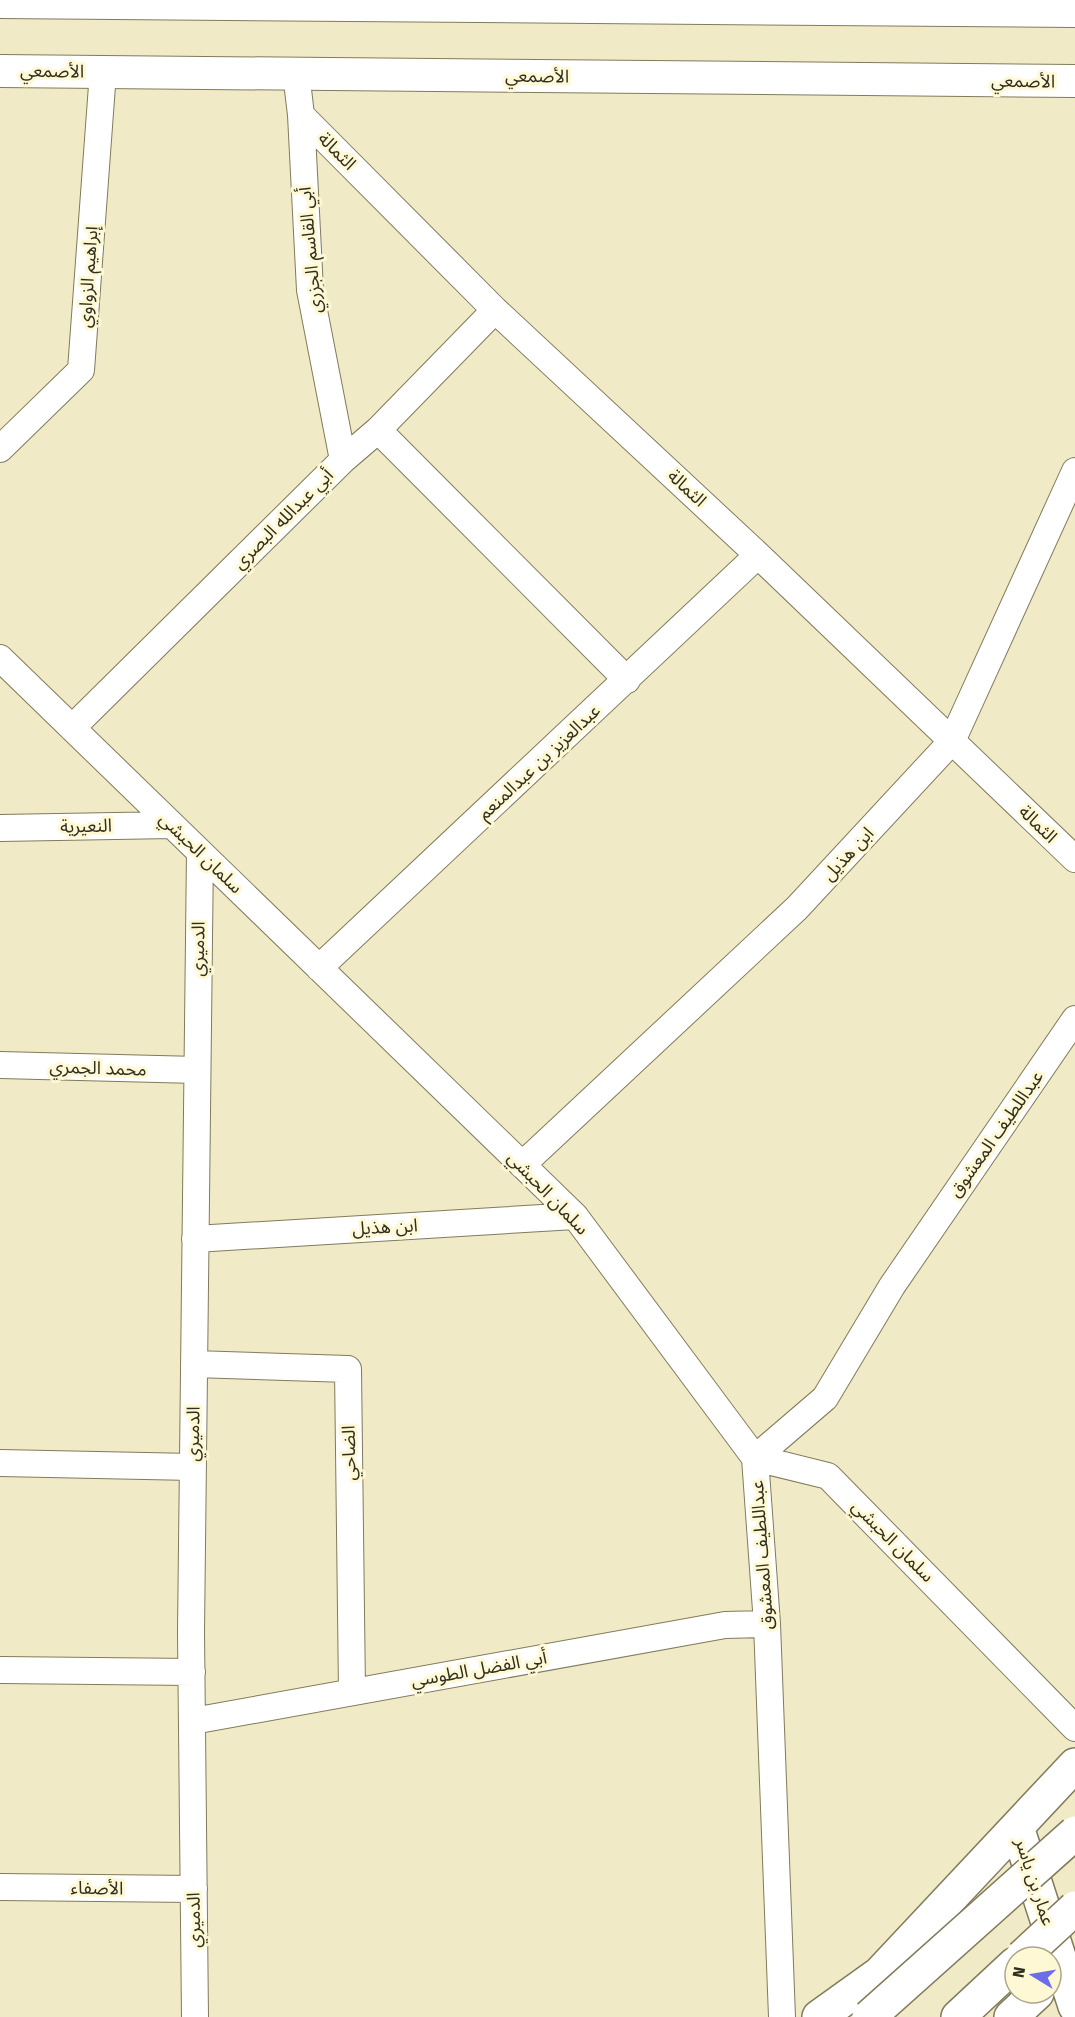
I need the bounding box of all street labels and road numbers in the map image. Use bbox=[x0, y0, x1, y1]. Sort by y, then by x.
street label: الأصمعي bbox=[20, 59, 84, 85]
street label: الأصمعي bbox=[505, 64, 569, 90]
street label: الأصمعي bbox=[991, 69, 1055, 95]
street label: الثمالة bbox=[313, 127, 361, 175]
street label: أبي القاسم الجزري bbox=[293, 186, 329, 314]
street label: إبراهيم الزواوي bbox=[73, 225, 105, 329]
street label: أبي عبدالله البصري bbox=[228, 464, 339, 575]
street label: الثمالة bbox=[663, 465, 711, 511]
street label: عبدالعزيز بن عبدالمنعم bbox=[473, 700, 606, 826]
street label: الثمالة bbox=[1014, 801, 1062, 847]
street label: سلمان الحبشي bbox=[153, 808, 247, 900]
street label: النعيرية bbox=[60, 815, 112, 837]
street label: ابن هذيل bbox=[818, 823, 878, 885]
street label: الدميري bbox=[187, 921, 212, 977]
street label: محمد الجمري bbox=[49, 1055, 147, 1083]
street label: عبداللطيف المعشوق bbox=[944, 1066, 1048, 1202]
street label: سلمان الحبشي bbox=[501, 1147, 593, 1241]
street label: ابن هذيل bbox=[352, 1214, 418, 1240]
street label: الدميري bbox=[182, 1406, 207, 1462]
street label: الضاحي bbox=[338, 1425, 363, 1481]
street label: عبداللطيف المعشوق bbox=[746, 1480, 778, 1630]
street label: سلمان الحبشي bbox=[846, 1495, 939, 1588]
street label: أبي الفضل الطوسي bbox=[409, 1646, 549, 1694]
street label: عمار بن ياسر bbox=[1010, 1835, 1059, 1929]
street label: الأصفاء bbox=[71, 1877, 123, 1899]
street label: الدميري bbox=[183, 1892, 208, 1948]

